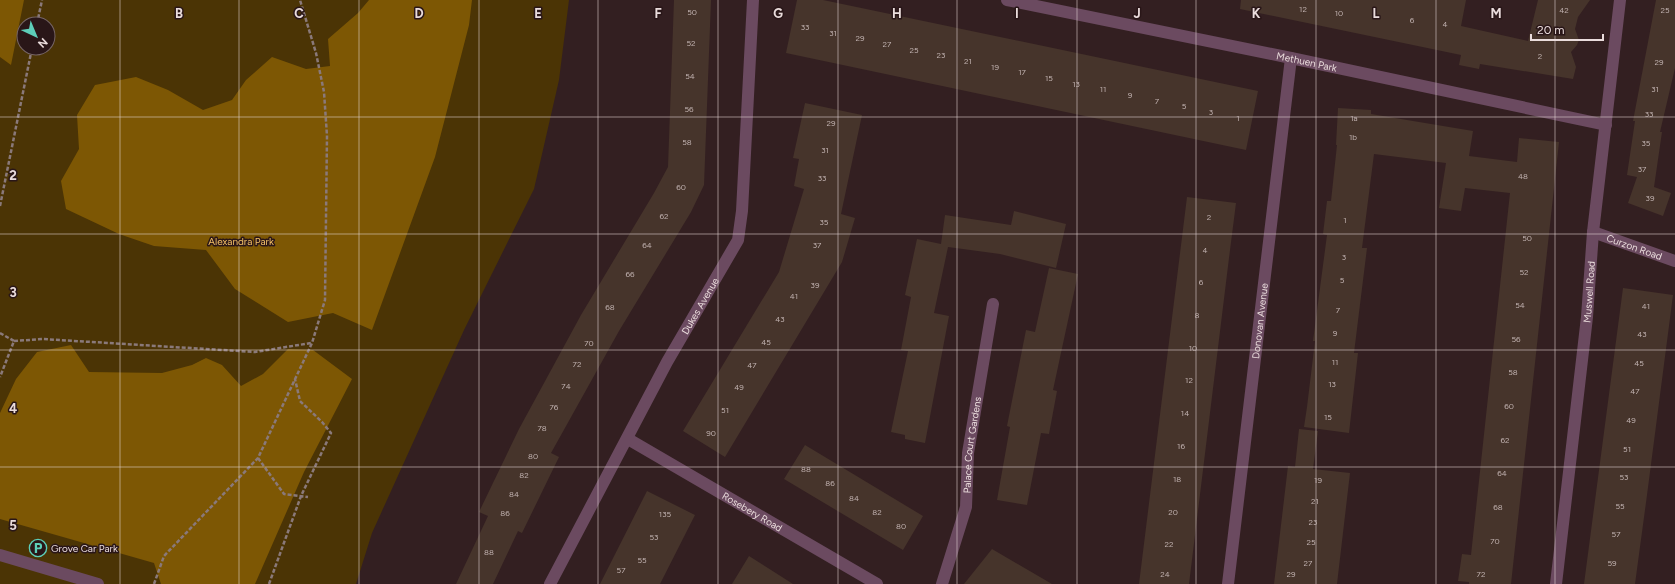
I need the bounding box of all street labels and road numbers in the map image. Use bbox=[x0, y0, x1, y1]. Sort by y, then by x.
street label: Methuen Park bbox=[1275, 49, 1338, 75]
street label: Curzon Road bbox=[1605, 231, 1664, 263]
street label: Muswell Road bbox=[1580, 260, 1598, 324]
street label: Dukes Avenue bbox=[679, 275, 722, 337]
street label: Donovan Avenue bbox=[1249, 282, 1271, 360]
street label: Palace Court Gardens bbox=[961, 395, 984, 494]
street label: Rosebery Road bbox=[720, 489, 785, 535]

